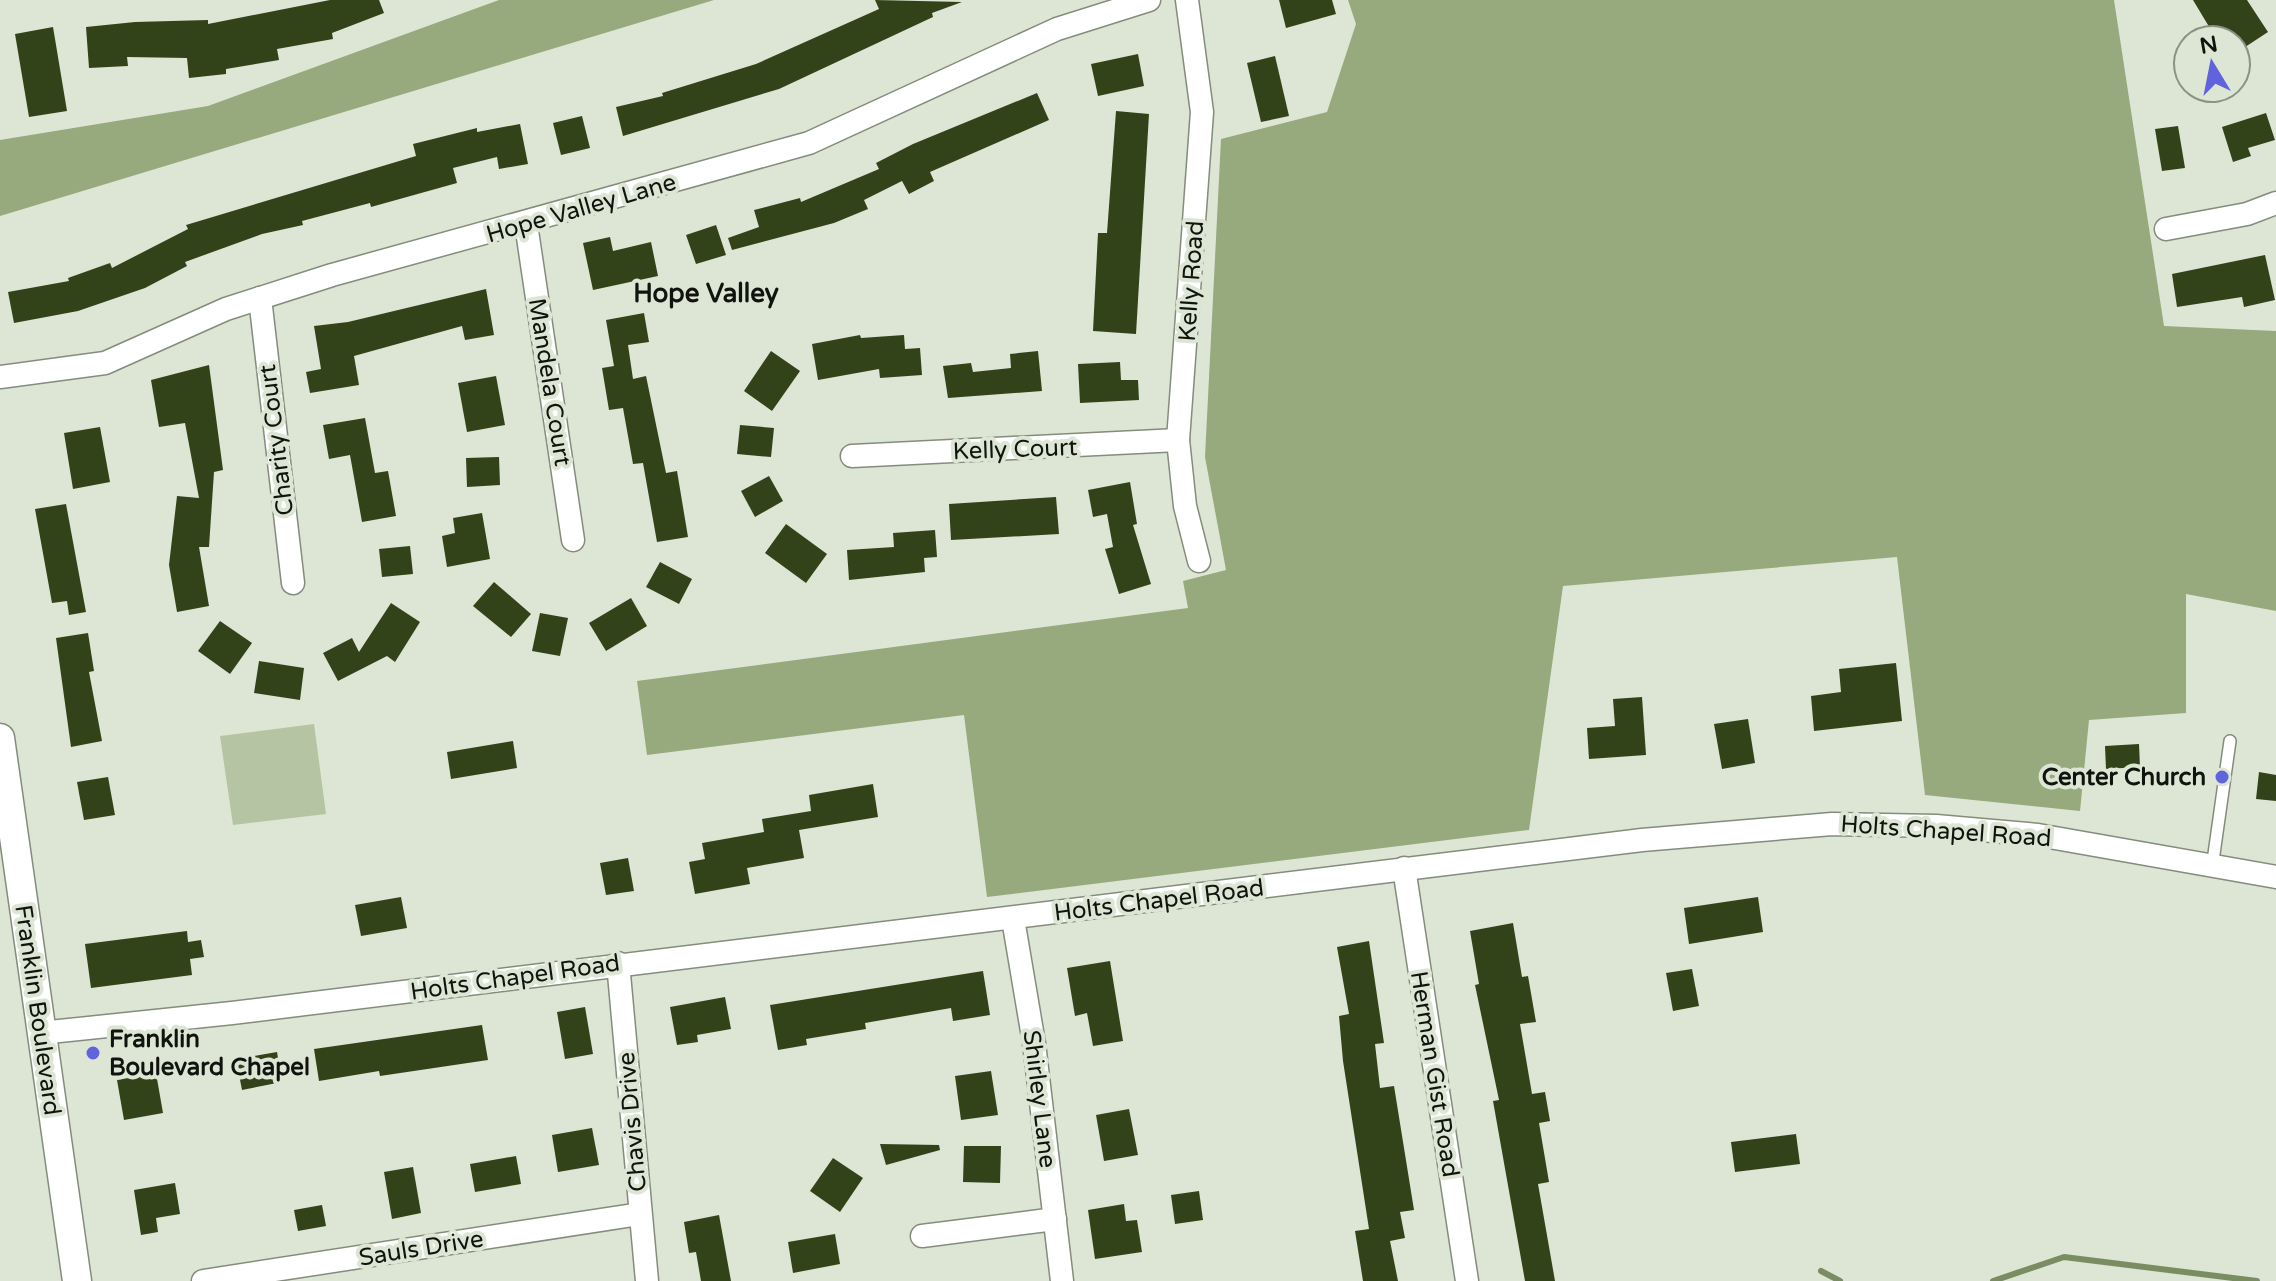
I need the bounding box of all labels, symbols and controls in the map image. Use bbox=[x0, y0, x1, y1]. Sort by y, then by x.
north arrow bbox=[2172, 24, 2252, 104]
text: N bbox=[2198, 31, 2220, 60]
street label: Hope Valley Lane bbox=[483, 167, 679, 249]
street label: Kelly Road bbox=[1173, 220, 1210, 342]
district label: Hope Valley bbox=[633, 278, 779, 309]
street label: Mandela Court bbox=[522, 296, 577, 468]
street label: Charity Court bbox=[253, 363, 300, 517]
street label: Kelly Court bbox=[952, 433, 1078, 466]
place label: Center Church bbox=[2042, 763, 2206, 792]
marker: Center Church bbox=[2213, 768, 2231, 786]
street label: Holts Chapel Road bbox=[1840, 810, 2052, 853]
street label: Holts Chapel Road bbox=[1052, 873, 1266, 928]
street label: Franklin Boulevard bbox=[8, 903, 67, 1117]
street label: Holts Chapel Road bbox=[408, 948, 622, 1007]
street label: Herman Gist Road bbox=[1404, 969, 1465, 1179]
place label: Franklin Boulevard Chapel bbox=[109, 1025, 310, 1082]
street label: Shirley Lane bbox=[1017, 1029, 1062, 1170]
marker: Franklin Boulevard Chapel bbox=[84, 1044, 102, 1062]
street label: Chavis Drive bbox=[612, 1051, 653, 1193]
street label: Sauls Drive bbox=[357, 1224, 485, 1273]

